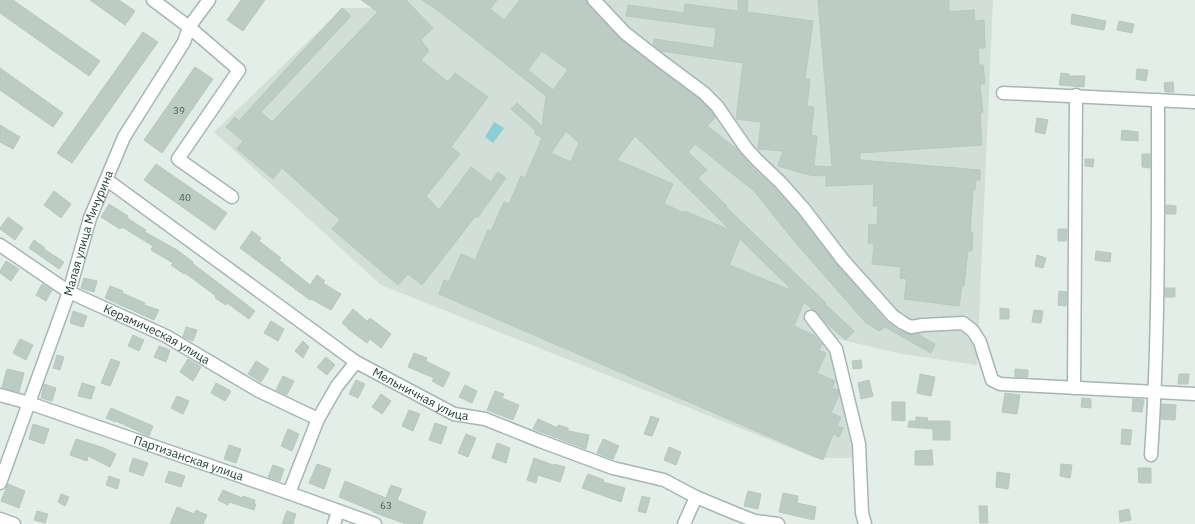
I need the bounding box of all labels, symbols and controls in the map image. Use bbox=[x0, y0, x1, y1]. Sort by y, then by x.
house number: 39 bbox=[173, 104, 185, 117]
street label: Малая улица Мичурина bbox=[60, 168, 116, 298]
house number: 40 bbox=[179, 191, 191, 204]
street label: Керамическая улица bbox=[101, 301, 213, 368]
street label: Мельничная улица bbox=[370, 364, 470, 423]
street label: Партизанская улица bbox=[132, 432, 246, 484]
house number: 63 bbox=[380, 499, 392, 512]

